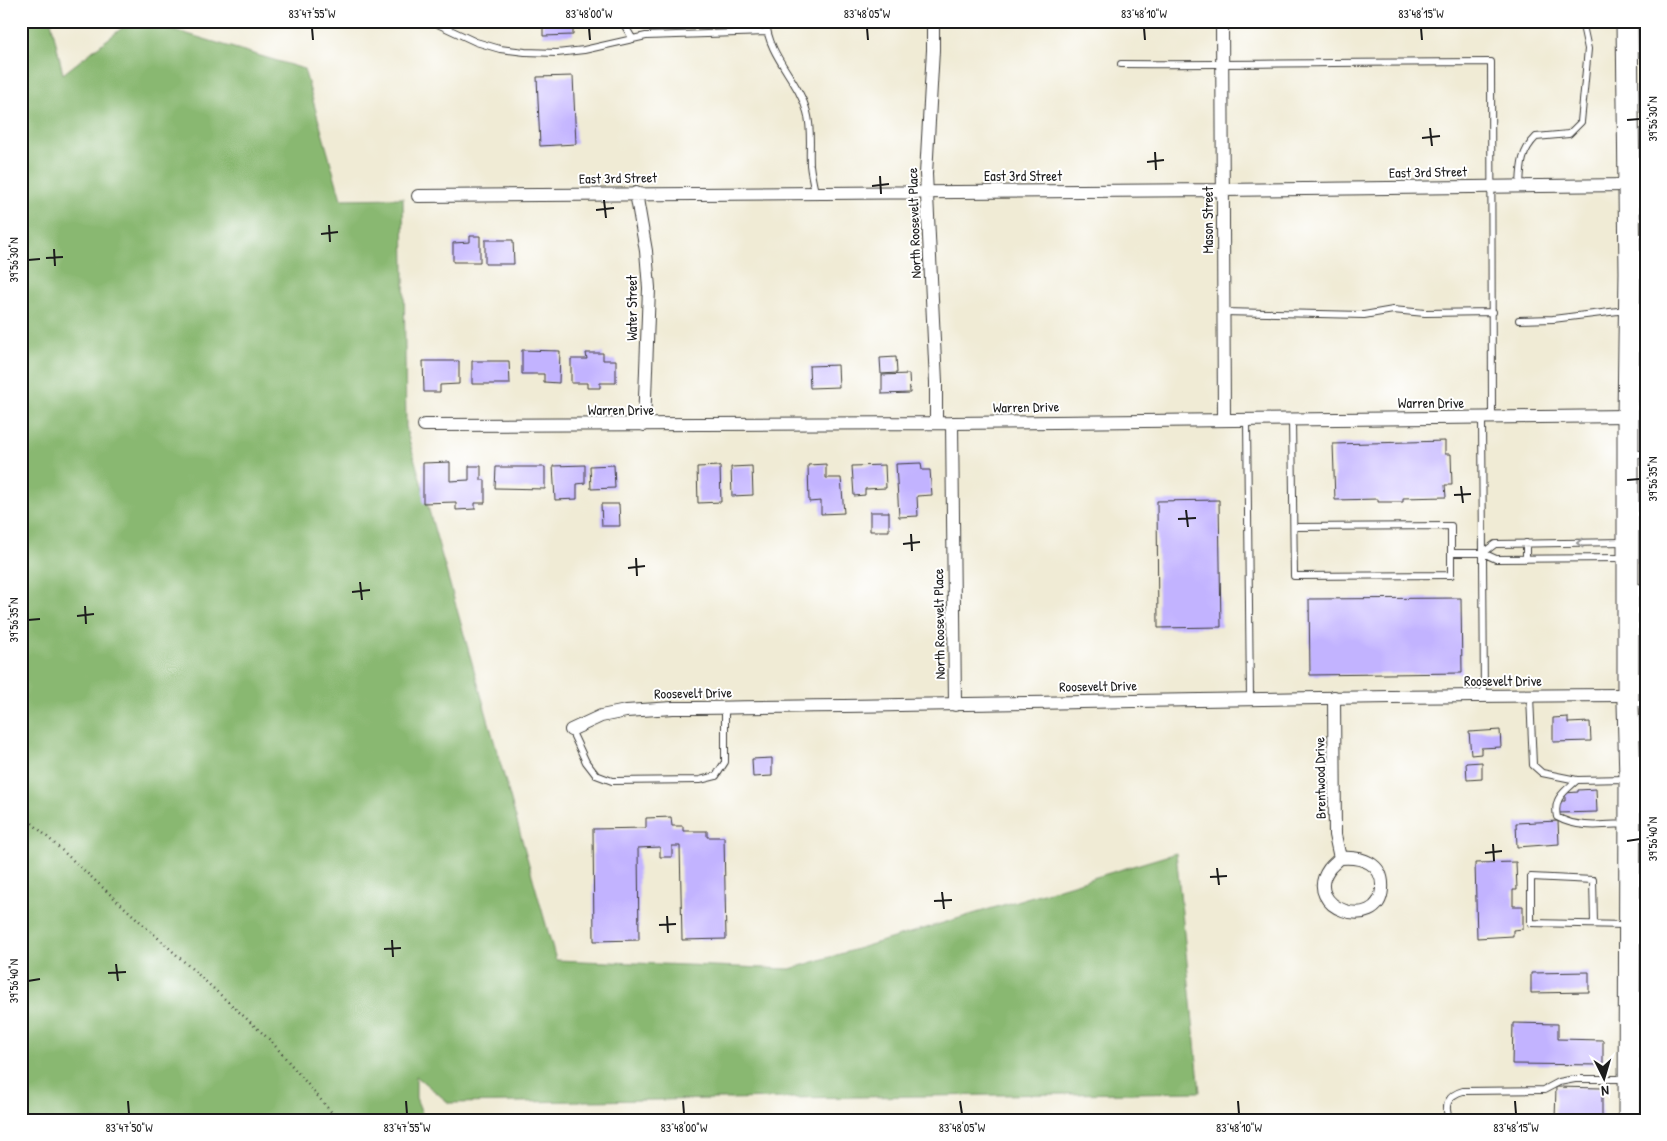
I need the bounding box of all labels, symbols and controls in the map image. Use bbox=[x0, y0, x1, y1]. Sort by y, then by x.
text: 83°47'55"W bbox=[289, 5, 336, 22]
text: 83°48'00"W bbox=[566, 5, 613, 22]
text: 83°48'05"W bbox=[844, 5, 891, 22]
text: 83°48'10"W bbox=[1121, 5, 1167, 22]
text: 83°48'15"W bbox=[1398, 5, 1444, 22]
text: 39°56'30"N bbox=[1644, 96, 1661, 142]
street label: East 3rd Street bbox=[1389, 161, 1467, 182]
street label: East 3rd Street bbox=[984, 166, 1062, 185]
street label: East 3rd Street bbox=[579, 167, 657, 188]
street label: North Roosevelt Place bbox=[902, 167, 925, 279]
street label: Mason Street bbox=[1198, 186, 1217, 254]
text: 39°56'30"N bbox=[5, 237, 22, 283]
street label: Water Street bbox=[622, 275, 641, 341]
street label: Warren Drive bbox=[1398, 393, 1465, 412]
street label: Warren Drive bbox=[993, 396, 1060, 417]
street label: Warren Drive bbox=[588, 400, 655, 419]
text: 39°56'35"N bbox=[1644, 457, 1661, 501]
one-way arrow bbox=[1575, 538, 1583, 548]
street label: North Roosevelt Place bbox=[928, 568, 949, 680]
text: 39°56'35"N bbox=[5, 598, 22, 642]
street label: Roosevelt Drive bbox=[1464, 671, 1542, 690]
street label: Roosevelt Drive bbox=[1059, 675, 1138, 696]
street label: Roosevelt Drive bbox=[654, 682, 733, 703]
street label: Brentwood Drive bbox=[1309, 736, 1330, 819]
text: 39°56'40"N bbox=[1644, 817, 1661, 861]
text: 39°56'40"N bbox=[5, 959, 22, 1003]
north arrow bbox=[1580, 1054, 1630, 1104]
text: N bbox=[1600, 1082, 1610, 1101]
text: 83°47'50"W bbox=[105, 1119, 153, 1136]
text: 83°47'55"W bbox=[384, 1119, 431, 1136]
text: 83°48'00"W bbox=[661, 1119, 708, 1136]
text: 83°48'05"W bbox=[939, 1119, 986, 1136]
text: 83°48'10"W bbox=[1216, 1119, 1262, 1136]
text: 83°48'15"W bbox=[1493, 1119, 1539, 1136]

